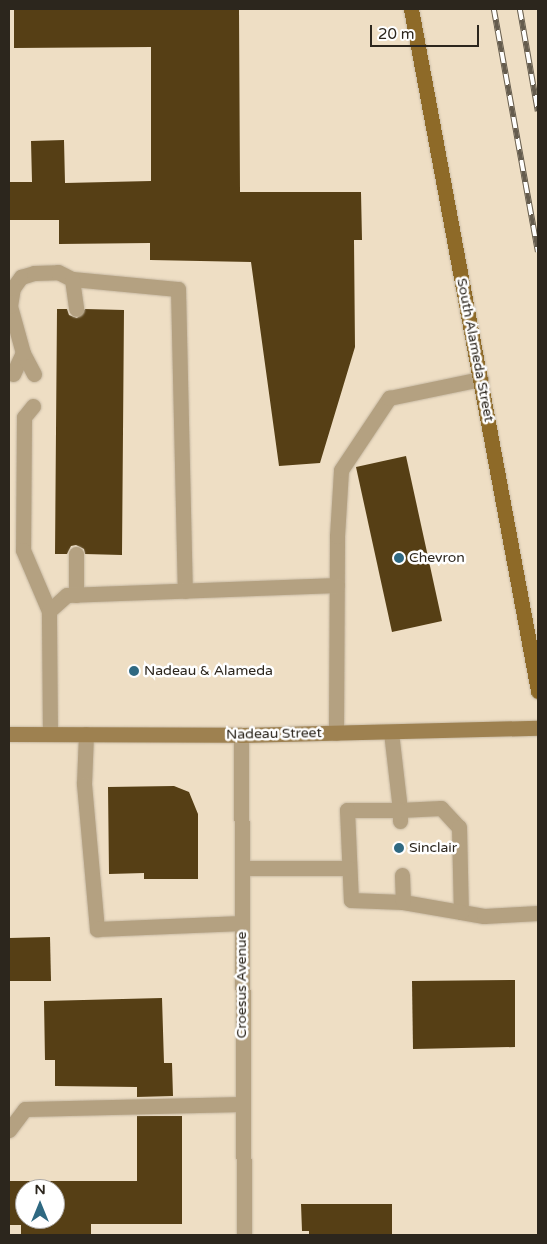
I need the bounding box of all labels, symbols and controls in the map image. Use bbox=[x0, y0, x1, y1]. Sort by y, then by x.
scale bar bbox=[372, 15, 481, 47]
text: 20 m bbox=[378, 25, 415, 43]
street label: South Alameda Street bbox=[453, 277, 497, 423]
place label: Chevron bbox=[409, 550, 465, 566]
marker: Chevron bbox=[393, 552, 405, 564]
place label: Nadeau & Alameda bbox=[144, 663, 273, 679]
marker: Nadeau & Alameda bbox=[128, 665, 140, 677]
street label: Nadeau Street bbox=[226, 725, 322, 743]
place label: Sinclair bbox=[409, 840, 457, 856]
marker: Sinclair bbox=[393, 842, 405, 854]
street label: Croesus Avenue bbox=[234, 932, 250, 1038]
north arrow bbox=[15, 1179, 65, 1229]
text: N bbox=[34, 1181, 46, 1198]

